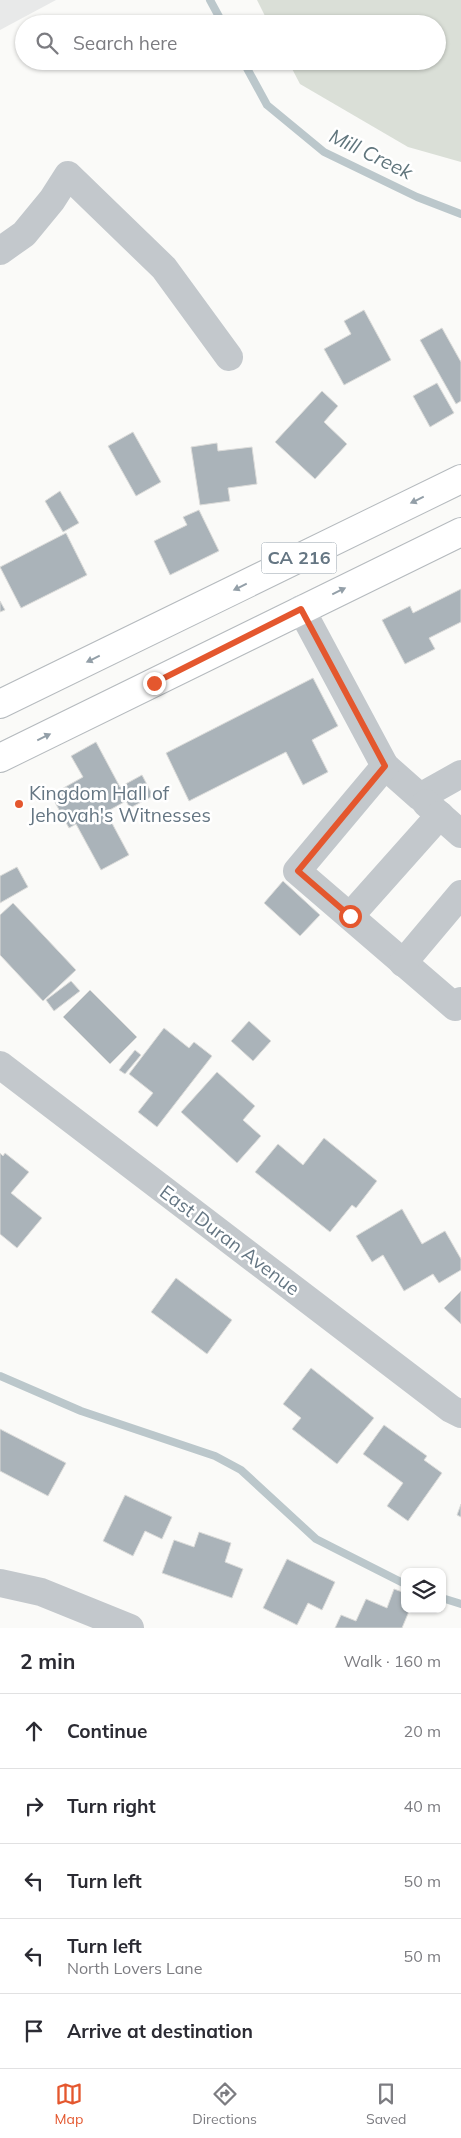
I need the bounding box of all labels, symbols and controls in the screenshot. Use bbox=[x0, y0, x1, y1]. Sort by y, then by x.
search box bbox=[15, 15, 446, 70]
icon: search bbox=[33, 29, 61, 57]
text: Search here bbox=[73, 31, 177, 55]
water label: Mill Creek bbox=[325, 123, 418, 185]
one-way arrow bbox=[410, 496, 424, 504]
road number: CA 216 bbox=[262, 542, 336, 574]
one-way arrow bbox=[233, 583, 247, 591]
one-way arrow bbox=[332, 587, 346, 595]
one-way arrow bbox=[85, 655, 100, 663]
route end bbox=[143, 672, 166, 695]
one-way arrow bbox=[37, 733, 51, 741]
place label: Kingdom Hall of Jehovah's Witnesses bbox=[29, 781, 211, 827]
marker: Kingdom Hall of Jehovah's Witnesses bbox=[13, 798, 25, 810]
route start bbox=[339, 905, 362, 928]
street label: East Duran Avenue bbox=[155, 1180, 305, 1300]
map controls bbox=[401, 1568, 446, 1613]
button: layers bbox=[401, 1568, 446, 1613]
text: 2 min bbox=[20, 1648, 75, 1674]
text: Walk · 160 m bbox=[343, 1651, 441, 1671]
icon: ahead bbox=[20, 1717, 48, 1745]
text: Continue bbox=[67, 1719, 147, 1743]
text: 20 m bbox=[404, 1721, 441, 1741]
icon: right bbox=[20, 1792, 48, 1820]
text: Turn right bbox=[67, 1794, 156, 1818]
text: 40 m bbox=[404, 1796, 441, 1816]
icon: left bbox=[20, 1867, 48, 1895]
text: Turn left bbox=[67, 1869, 142, 1893]
text: 50 m bbox=[404, 1871, 441, 1891]
text: Turn left bbox=[67, 1934, 142, 1958]
icon: left bbox=[20, 1942, 48, 1970]
text: 50 m bbox=[404, 1946, 441, 1966]
text: North Lovers Lane bbox=[67, 1958, 202, 1978]
icon: arrive bbox=[20, 2017, 48, 2045]
text: Arrive at destination bbox=[67, 2019, 253, 2043]
tab: Map bbox=[55, 2080, 83, 2128]
tab: Directions bbox=[192, 2080, 257, 2128]
tab: Saved bbox=[366, 2080, 406, 2128]

